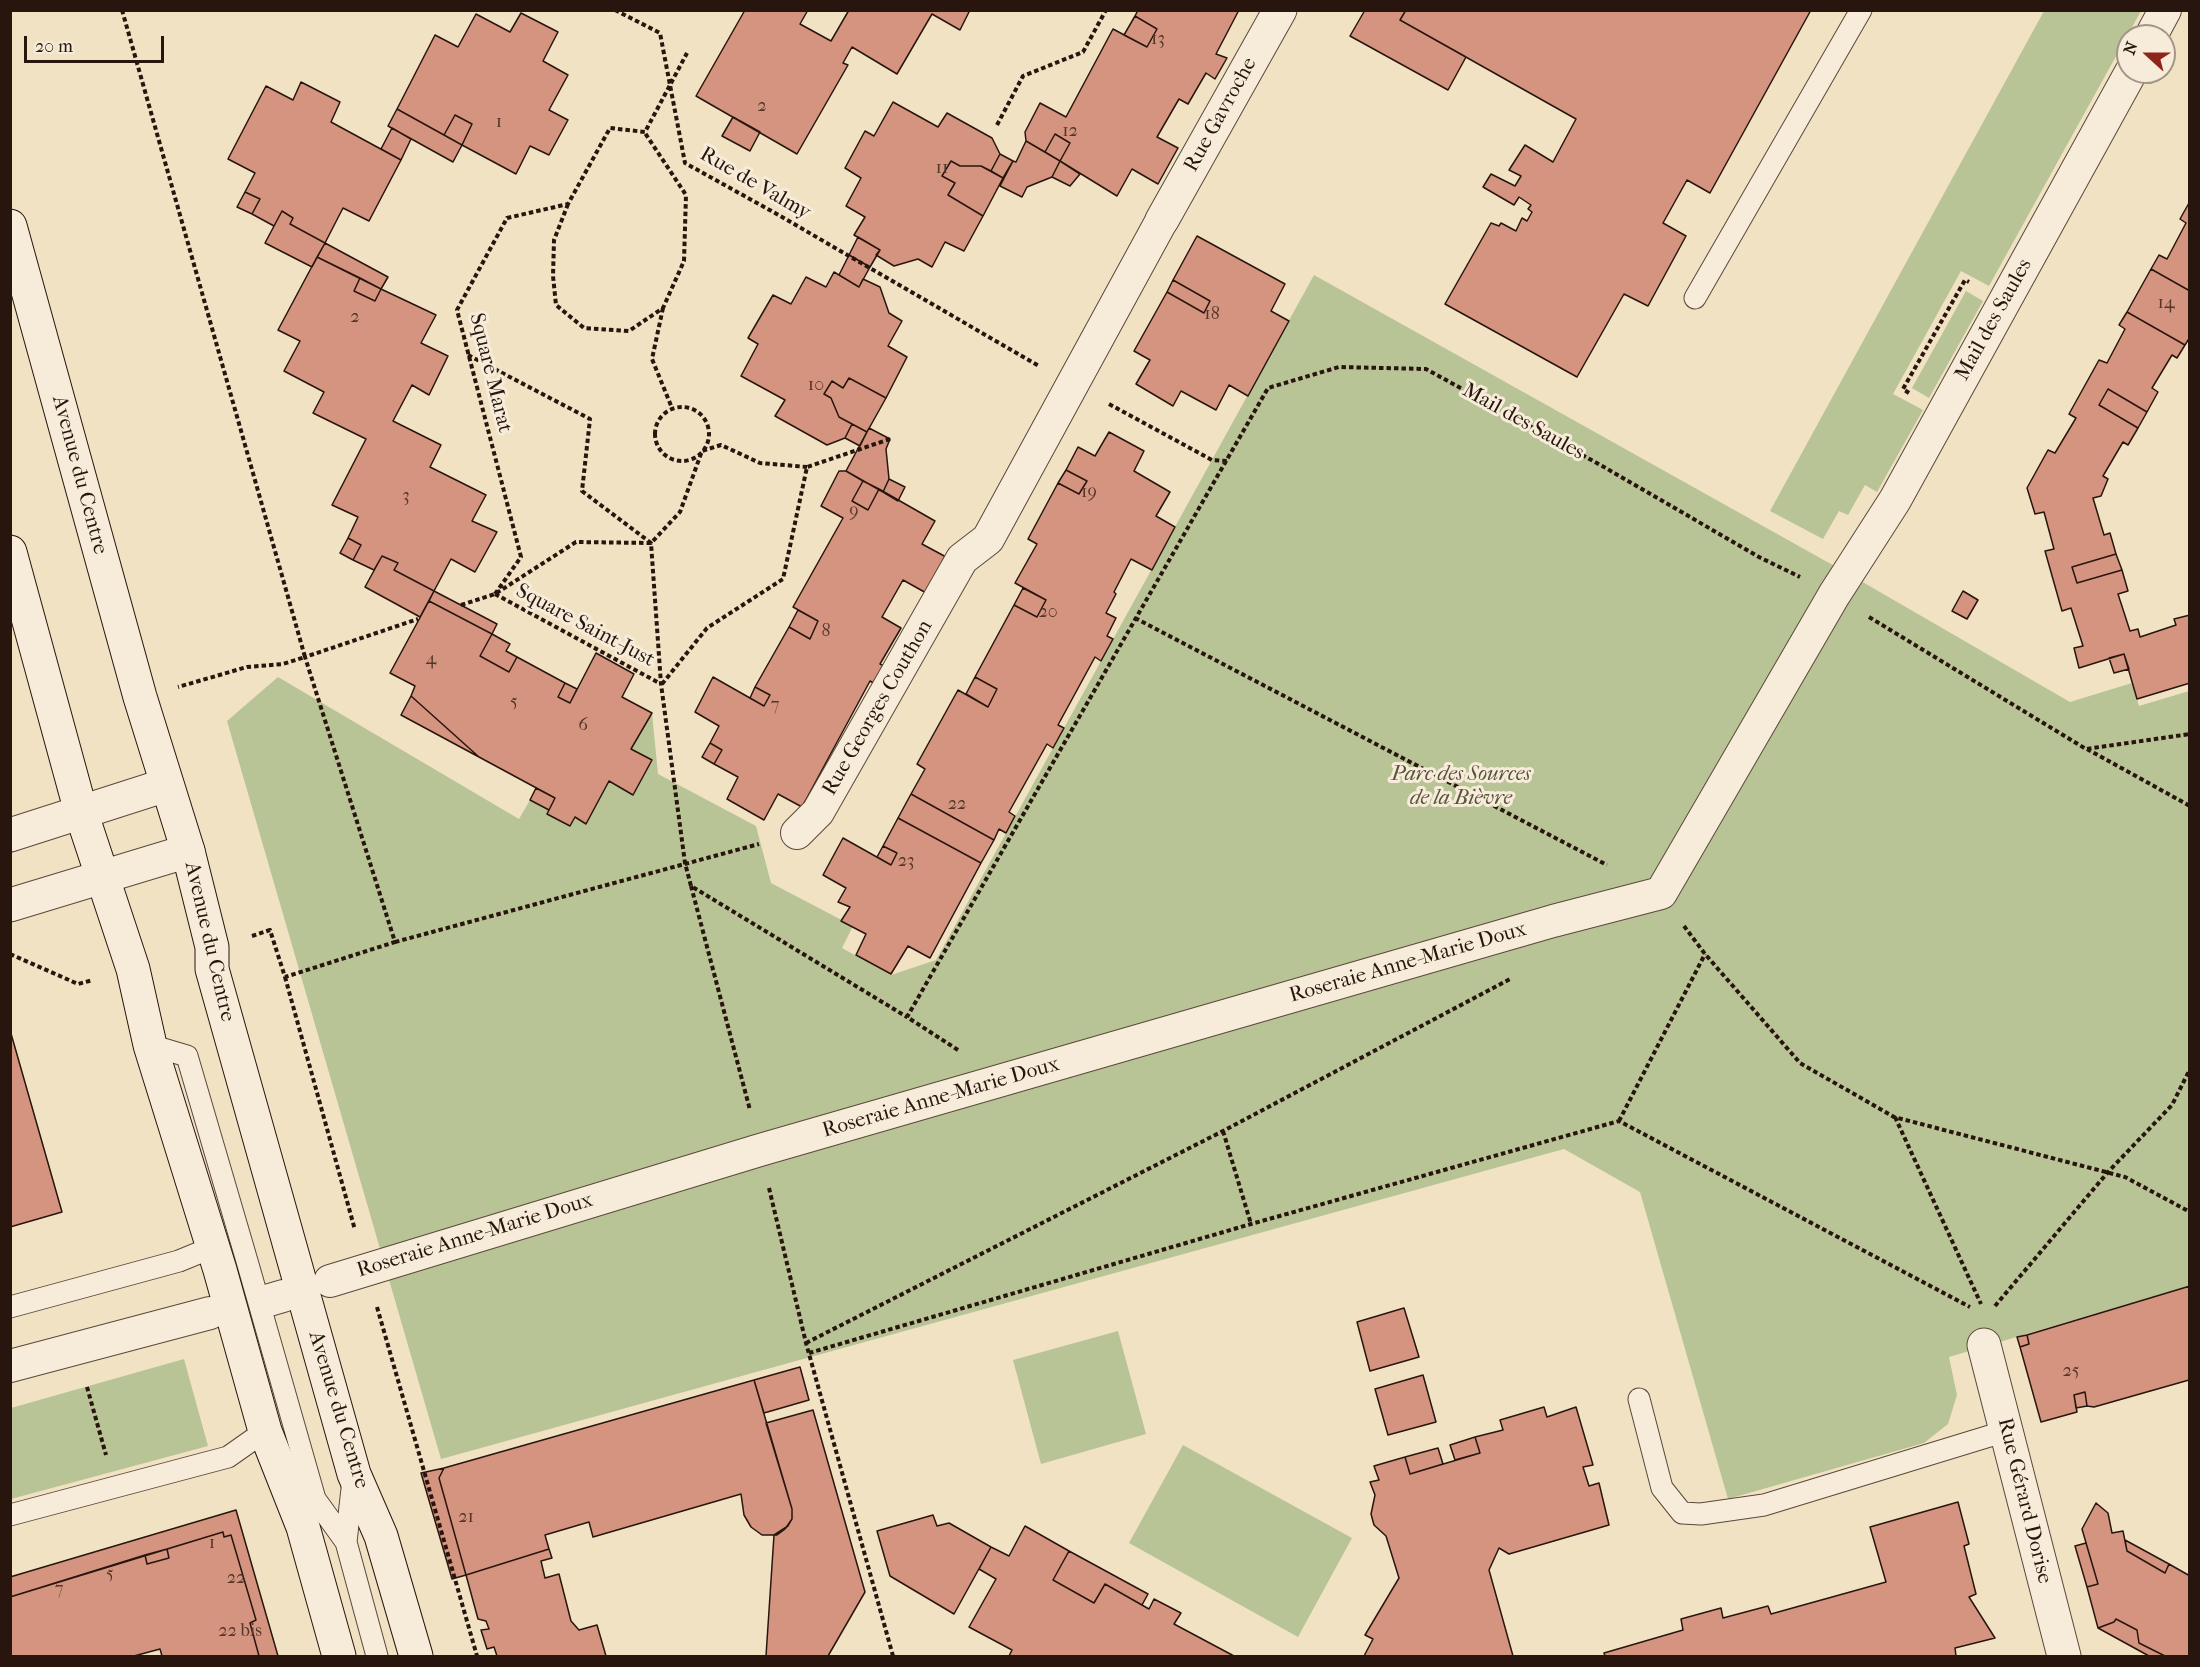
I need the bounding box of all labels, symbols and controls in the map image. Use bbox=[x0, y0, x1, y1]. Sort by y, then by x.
scale bar bbox=[27, 24, 166, 62]
north arrow bbox=[2116, 24, 2176, 84]
house number: 13 bbox=[1151, 29, 1165, 51]
text: 20 m bbox=[35, 36, 73, 57]
text: N bbox=[2120, 39, 2142, 57]
street label: Rue Gavroche bbox=[1179, 53, 1263, 177]
house number: 2 bbox=[757, 96, 767, 118]
house number: 1 bbox=[496, 112, 502, 134]
house number: 12 bbox=[1062, 121, 1078, 143]
street label: Rue de Valmy bbox=[695, 142, 815, 226]
house number: 11 bbox=[936, 158, 948, 180]
street label: Mail des Saules bbox=[1950, 255, 2038, 385]
house number: 14 bbox=[2157, 293, 2175, 315]
house number: 18 bbox=[1204, 304, 1220, 326]
house number: 2 bbox=[350, 307, 360, 329]
street label: Square Marat bbox=[463, 311, 517, 435]
house number: 10 bbox=[808, 375, 824, 397]
street label: Mail des Saules bbox=[1458, 378, 1588, 466]
street label: Avenue du Centre bbox=[46, 393, 112, 557]
house number: 19 bbox=[1081, 482, 1097, 504]
house number: 3 bbox=[402, 486, 410, 508]
house number: 9 bbox=[849, 501, 859, 523]
street label: Square Saint-Just bbox=[511, 579, 659, 673]
house number: 20 bbox=[1038, 602, 1058, 624]
street label: Rue Georges Couthon bbox=[818, 616, 938, 800]
house number: 8 bbox=[821, 621, 831, 643]
house number: 4 bbox=[426, 649, 436, 671]
house number: 5 bbox=[510, 692, 518, 714]
house number: 7 bbox=[771, 695, 779, 717]
house number: 6 bbox=[578, 715, 588, 737]
park label: Parc des Sources de la Bièvre bbox=[1391, 762, 1531, 812]
house number: 22 bbox=[948, 794, 966, 816]
house number: 23 bbox=[898, 851, 914, 873]
street label: Avenue du Centre bbox=[178, 860, 240, 1024]
street label: Roseraie Anne-Marie Doux bbox=[1287, 917, 1529, 1009]
street label: Roseraie Anne-Marie Doux bbox=[820, 1052, 1062, 1144]
street label: Roseraie Anne-Marie Doux bbox=[354, 1188, 596, 1284]
street label: Avenue du Centre bbox=[302, 1328, 374, 1492]
house number: 25 bbox=[2062, 1361, 2080, 1383]
street label: Rue Gérard Dorise bbox=[1991, 1416, 2057, 1586]
house number: 21 bbox=[458, 1507, 474, 1529]
house number: 1 bbox=[209, 1533, 215, 1555]
house number: 5 bbox=[106, 1564, 114, 1586]
house number: 22 bbox=[227, 1568, 245, 1590]
house number: 7 bbox=[55, 1579, 63, 1601]
house number: 22 bis bbox=[218, 1621, 262, 1643]

